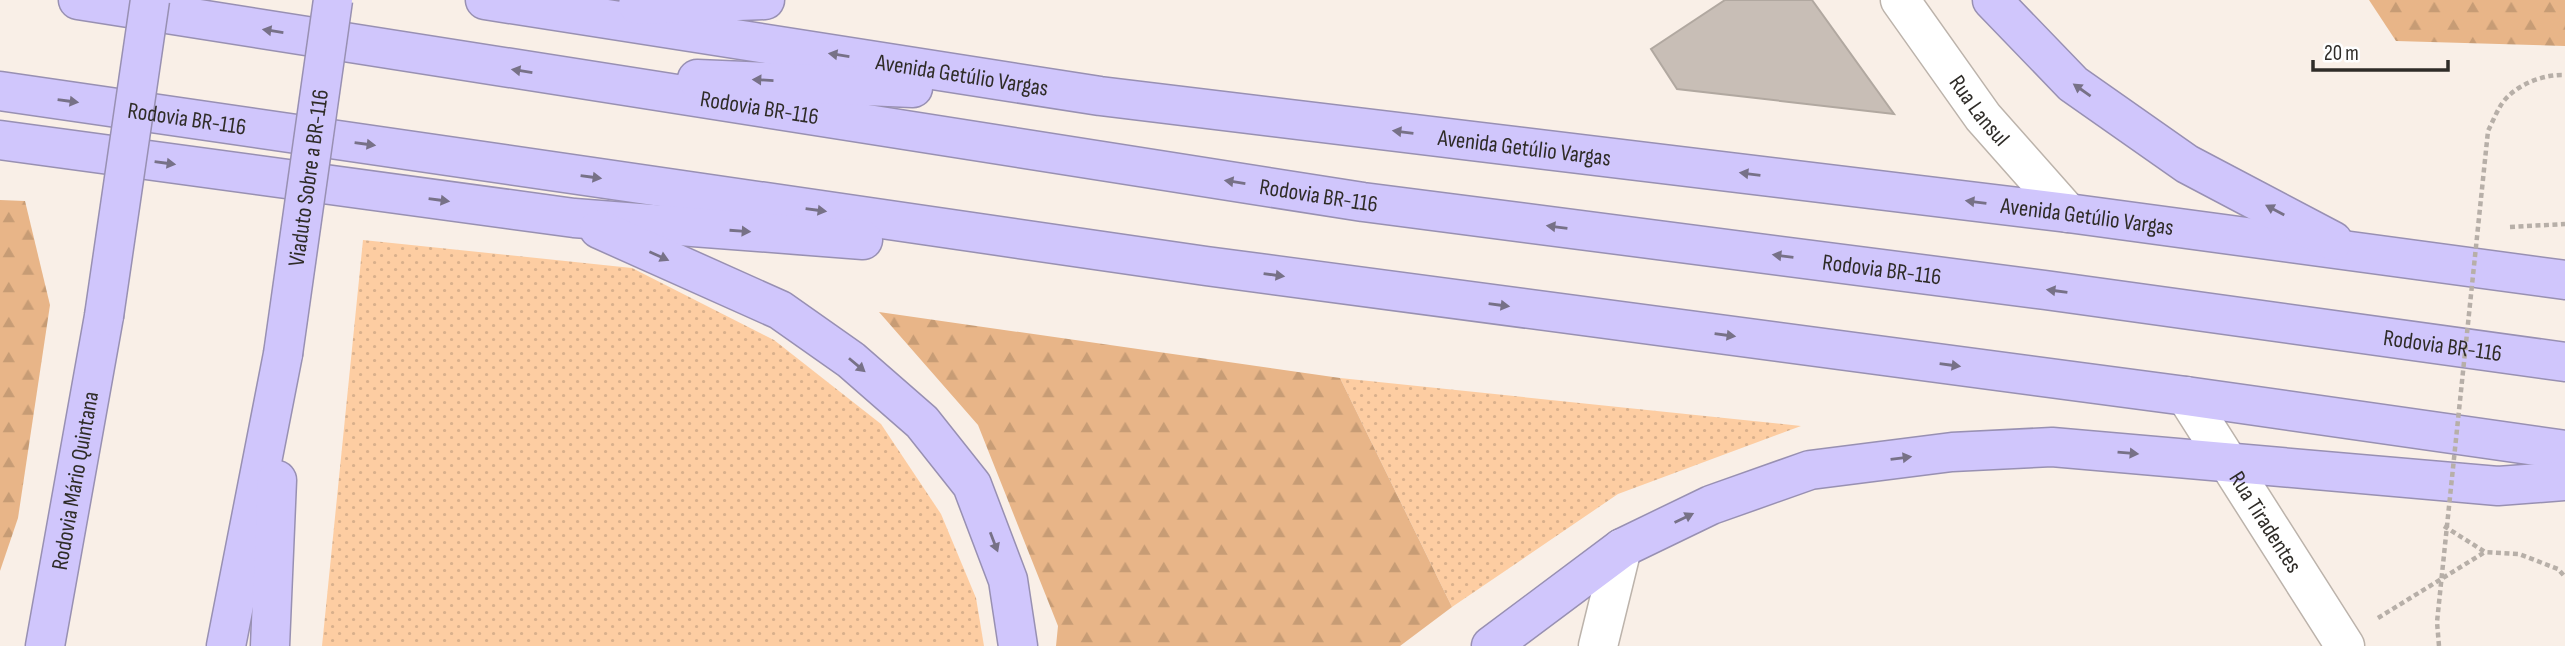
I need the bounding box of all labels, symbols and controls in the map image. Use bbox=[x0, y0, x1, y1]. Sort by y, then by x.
one-way arrow bbox=[262, 25, 284, 36]
scale bar bbox=[2313, 28, 2448, 72]
text: 20 m bbox=[2324, 41, 2359, 66]
street label: Avenida Getúlio Vargas bbox=[873, 48, 1050, 103]
one-way arrow bbox=[828, 49, 850, 60]
one-way arrow bbox=[511, 65, 533, 76]
street label: Rua Lansul bbox=[1943, 70, 2015, 152]
one-way arrow bbox=[752, 75, 774, 86]
one-way arrow bbox=[2073, 83, 2091, 97]
street label: Rodovia BR-116 bbox=[698, 85, 821, 131]
street label: Viaduto Sobre a BR-116 bbox=[283, 88, 335, 268]
one-way arrow bbox=[57, 96, 79, 107]
street label: Rodovia BR-116 bbox=[126, 97, 248, 142]
street label: Avenida Getúlio Vargas bbox=[1435, 124, 1612, 173]
one-way arrow bbox=[1392, 126, 1414, 137]
one-way arrow bbox=[355, 139, 377, 150]
one-way arrow bbox=[154, 157, 176, 168]
one-way arrow bbox=[1739, 168, 1761, 179]
one-way arrow bbox=[580, 172, 602, 183]
street label: Rodovia BR-116 bbox=[1257, 173, 1380, 219]
one-way arrow bbox=[1224, 176, 1246, 187]
street label: Avenida Getúlio Vargas bbox=[1998, 192, 2175, 242]
one-way arrow bbox=[428, 194, 450, 205]
one-way arrow bbox=[1965, 196, 1987, 207]
one-way arrow bbox=[805, 204, 827, 215]
one-way arrow bbox=[2265, 204, 2285, 216]
one-way arrow bbox=[1546, 221, 1568, 232]
one-way arrow bbox=[729, 226, 751, 237]
street label: Rodovia BR-116 bbox=[1821, 248, 1943, 291]
one-way arrow bbox=[649, 250, 669, 262]
one-way arrow bbox=[1772, 250, 1794, 261]
one-way arrow bbox=[1263, 270, 1285, 281]
one-way arrow bbox=[2046, 286, 2068, 297]
one-way arrow bbox=[1488, 300, 1510, 311]
street label: Rodovia BR-116 bbox=[2382, 324, 2504, 368]
one-way arrow bbox=[1714, 329, 1736, 340]
one-way arrow bbox=[848, 358, 866, 373]
one-way arrow bbox=[1939, 359, 1961, 370]
street label: Rodovia Mário Quintana bbox=[46, 389, 105, 572]
one-way arrow bbox=[2117, 448, 2139, 459]
one-way arrow bbox=[1891, 453, 1913, 464]
street label: Rua Tiradentes bbox=[2223, 466, 2308, 578]
one-way arrow bbox=[1674, 513, 1694, 524]
one-way arrow bbox=[988, 532, 999, 553]

